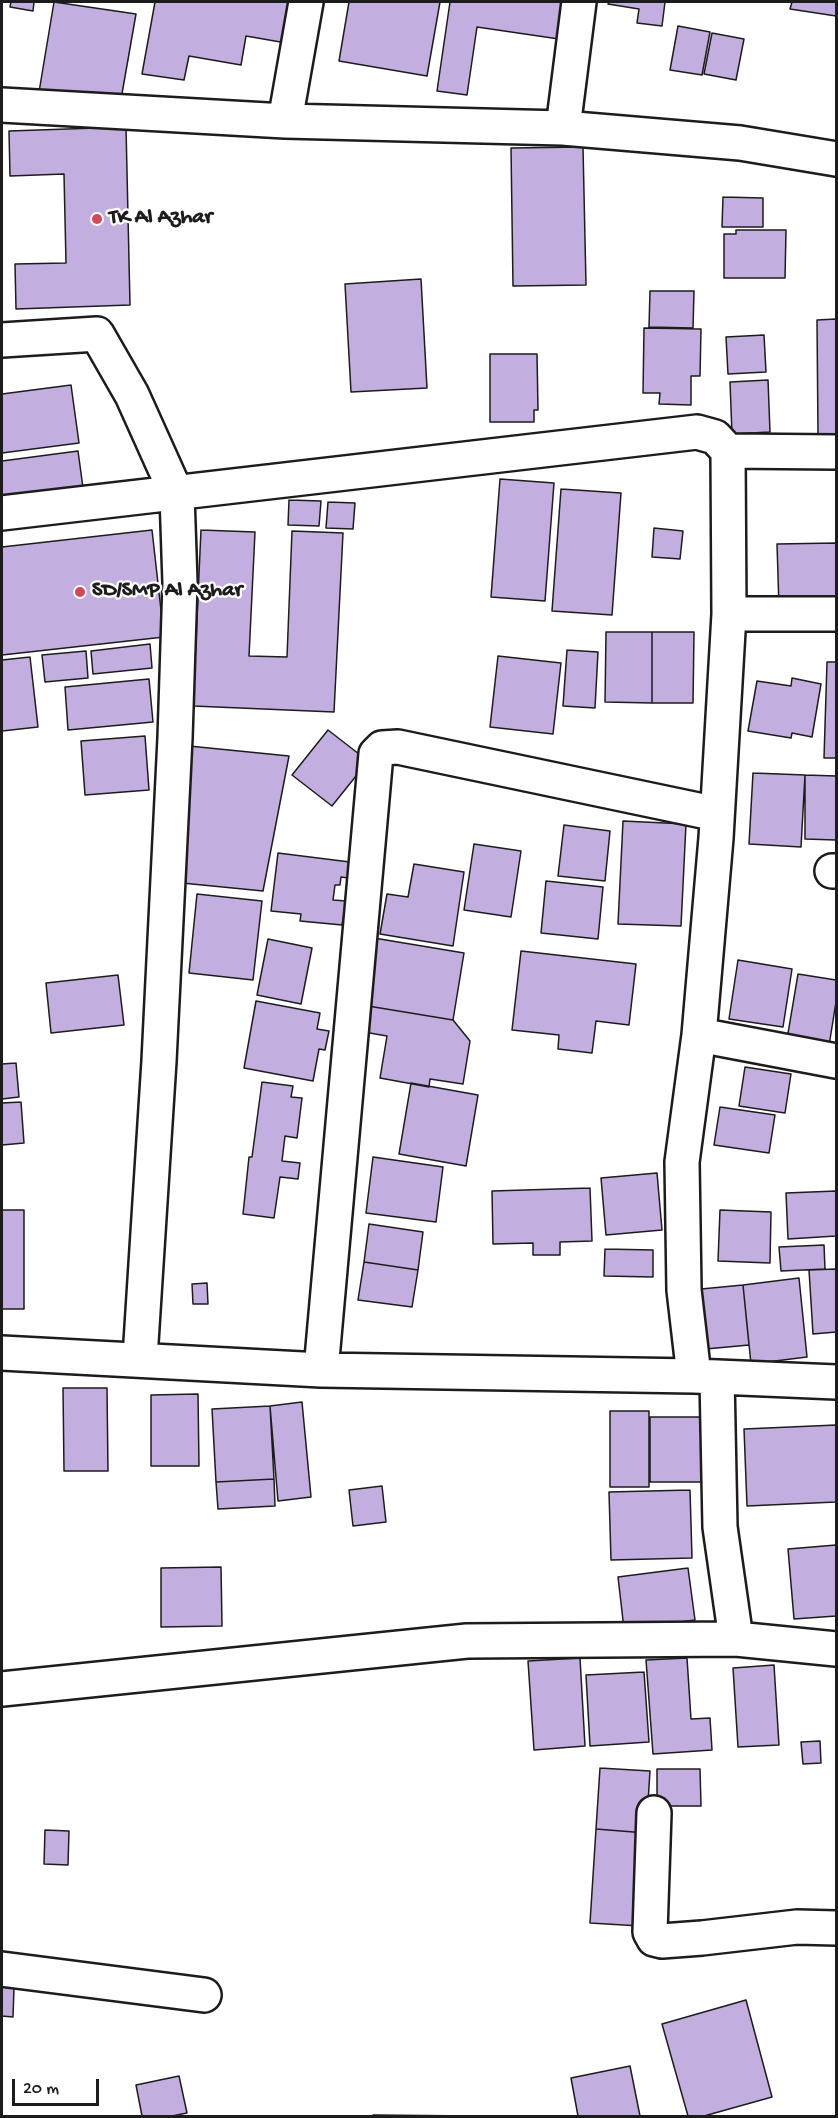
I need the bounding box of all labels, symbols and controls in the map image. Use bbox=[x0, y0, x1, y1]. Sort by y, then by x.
place label: TK Al Azhar bbox=[109, 206, 212, 232]
marker: TK Al Azhar bbox=[90, 212, 104, 226]
place label: SD/SMP Al Azhar bbox=[92, 579, 242, 605]
marker: SD/SMP Al Azhar bbox=[73, 585, 87, 599]
scale bar bbox=[15, 2067, 102, 2105]
text: 20 m bbox=[23, 2079, 59, 2100]

